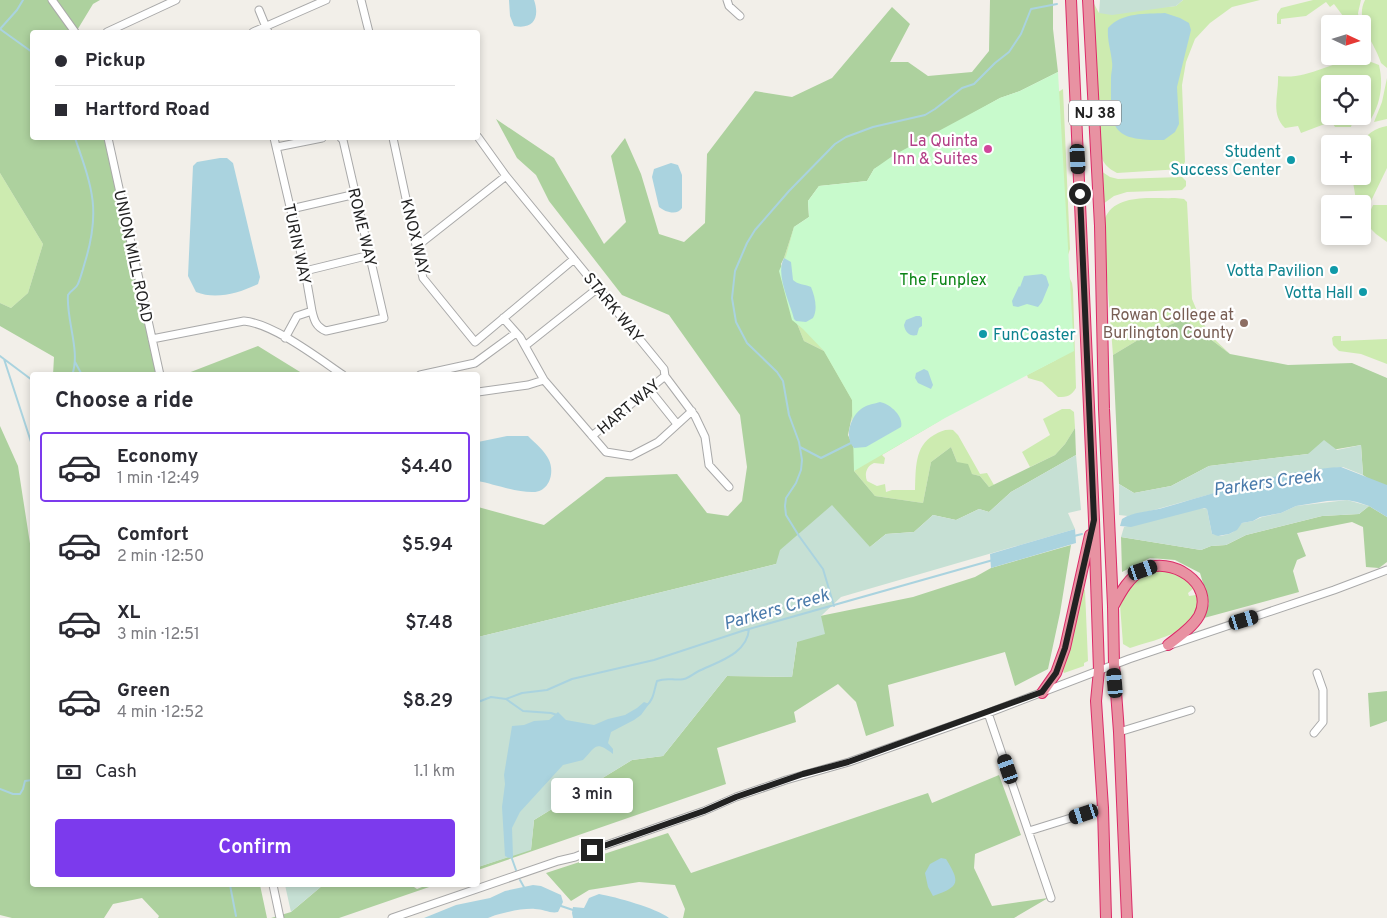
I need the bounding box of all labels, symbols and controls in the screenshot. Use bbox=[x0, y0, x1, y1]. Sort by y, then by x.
north arrow bbox=[1321, 15, 1371, 65]
map controls bbox=[1321, 15, 1371, 245]
text: Pickup bbox=[85, 49, 145, 73]
button: locate bbox=[1321, 75, 1371, 125]
text: Hartford Road bbox=[85, 98, 210, 122]
road number: NJ 38 bbox=[1069, 100, 1121, 126]
place label: La Quinta Inn & Suites bbox=[892, 132, 978, 170]
button: + bbox=[1321, 135, 1371, 185]
marker: La Quinta Inn & Suites bbox=[982, 143, 994, 155]
place label: Student Success Center bbox=[1170, 143, 1281, 181]
car bbox=[1069, 144, 1086, 174]
marker: Student Success Center bbox=[1285, 154, 1297, 166]
route start bbox=[1069, 183, 1091, 205]
street label: ROME WAY bbox=[342, 186, 380, 269]
street label: UNION MILL ROAD bbox=[108, 188, 156, 325]
button: − bbox=[1321, 195, 1371, 245]
street label: KNOX WAY bbox=[395, 197, 433, 278]
street label: TURIN WAY bbox=[278, 202, 314, 287]
place label: Votta Pavilion bbox=[1226, 262, 1324, 282]
marker: Votta Pavilion bbox=[1328, 264, 1340, 276]
street label: STARK WAY bbox=[578, 269, 647, 347]
park label: The Funplex bbox=[899, 271, 987, 291]
place label: Votta Hall bbox=[1284, 284, 1353, 304]
marker: Votta Hall bbox=[1357, 286, 1369, 298]
place label: Rowan College at Burlington County bbox=[1103, 306, 1234, 344]
marker: Rowan College at Burlington County bbox=[1238, 317, 1250, 329]
place label: FunCoaster bbox=[993, 326, 1076, 346]
marker: FunCoaster bbox=[977, 328, 989, 340]
street label: HART WAY bbox=[594, 375, 665, 440]
text: Choose a ride bbox=[55, 388, 193, 415]
icon: car bbox=[57, 445, 102, 490]
text: Economy bbox=[117, 445, 198, 469]
text: $4.40 bbox=[401, 455, 453, 479]
water label: Parkers Creek bbox=[1212, 464, 1323, 502]
text: 1 min · 12:49 bbox=[117, 469, 199, 489]
icon: car bbox=[57, 523, 102, 568]
text: Comfort bbox=[117, 523, 189, 547]
text: $5.94 bbox=[402, 533, 453, 557]
text: 2 min · 12:50 bbox=[117, 547, 204, 567]
car bbox=[1126, 558, 1159, 582]
water label: Parkers Creek bbox=[721, 584, 833, 636]
icon: car bbox=[57, 601, 102, 646]
text: XL bbox=[117, 601, 140, 625]
car bbox=[1227, 608, 1260, 632]
text: $7.48 bbox=[405, 611, 453, 635]
text: 3 min · 12:51 bbox=[117, 625, 200, 645]
car bbox=[1106, 667, 1123, 699]
icon: car bbox=[57, 679, 102, 724]
text: Green bbox=[117, 679, 170, 703]
text: $8.29 bbox=[402, 689, 453, 713]
text: 4 min · 12:52 bbox=[117, 703, 204, 723]
car bbox=[996, 752, 1019, 786]
icon: cash bbox=[55, 758, 83, 786]
text: Cash bbox=[95, 760, 137, 784]
text: 1.1 km bbox=[414, 762, 455, 782]
callout: 3 min bbox=[551, 778, 633, 812]
text: 3 min bbox=[571, 785, 613, 805]
car bbox=[1067, 802, 1100, 826]
button: Confirm bbox=[55, 819, 455, 877]
route end bbox=[581, 839, 603, 861]

